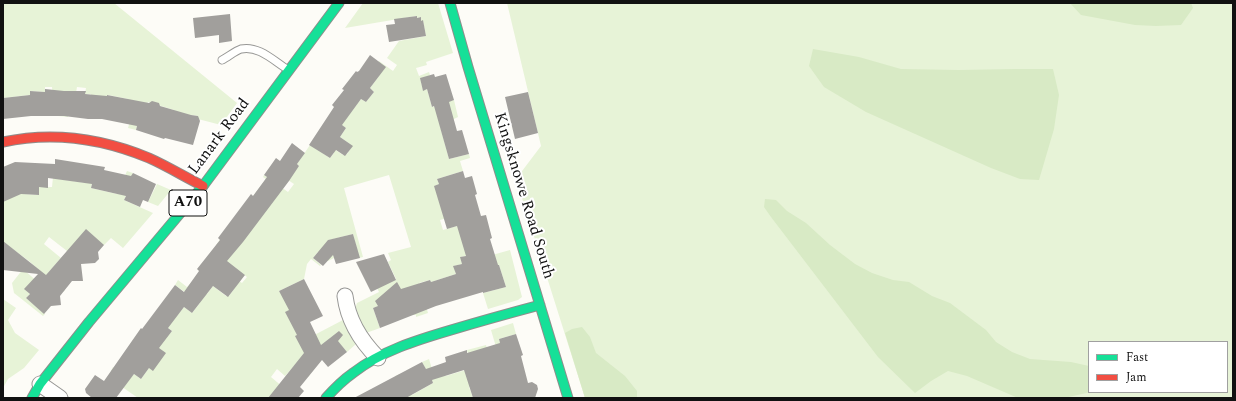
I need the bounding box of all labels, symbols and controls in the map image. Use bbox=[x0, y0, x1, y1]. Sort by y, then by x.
street label: Lanark Road bbox=[185, 95, 255, 179]
street label: Kingsknowe Road South bbox=[488, 110, 558, 282]
road number: A70 bbox=[169, 190, 207, 216]
legend bbox=[1088, 341, 1228, 393]
text: Fast bbox=[1126, 348, 1148, 367]
text: Jam bbox=[1126, 368, 1147, 387]

